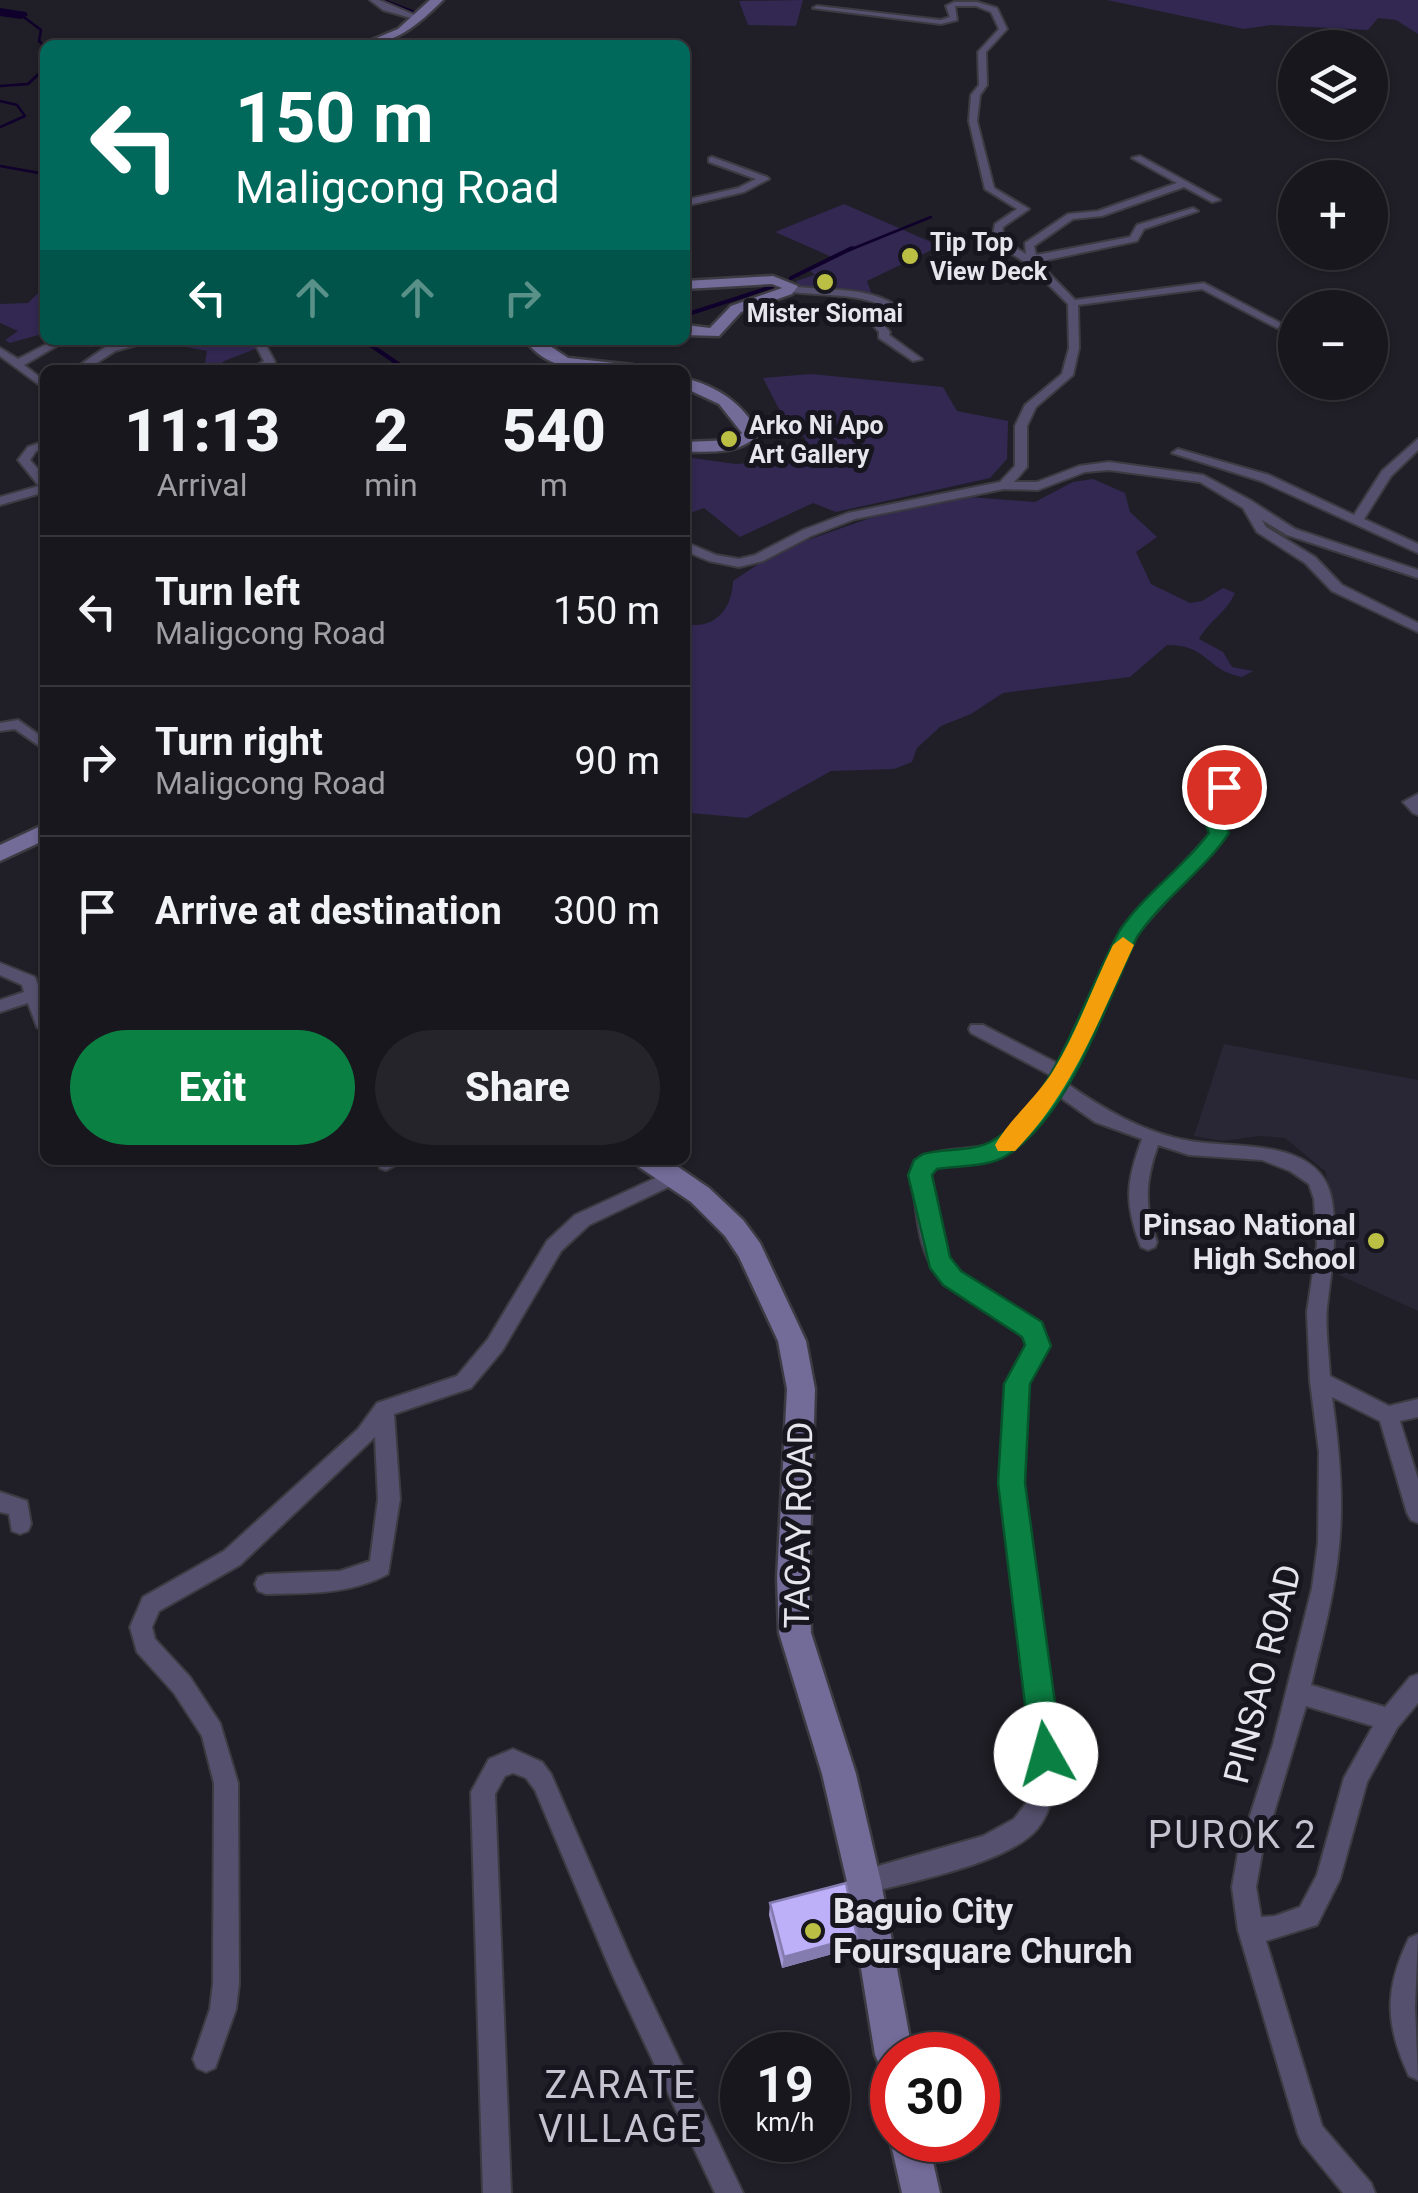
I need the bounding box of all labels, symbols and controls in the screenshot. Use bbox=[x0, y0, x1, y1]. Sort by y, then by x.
map controls bbox=[1278, 30, 1388, 400]
button: layers bbox=[1278, 30, 1388, 140]
text: 150 m bbox=[235, 77, 434, 159]
icon: left bbox=[70, 80, 200, 210]
button: + bbox=[1278, 160, 1388, 270]
text: Maligcong Road bbox=[235, 161, 560, 214]
place label: Tip Top View Deck bbox=[930, 228, 1048, 286]
marker: Tip Top View Deck bbox=[899, 245, 921, 267]
icon: left bbox=[180, 270, 235, 325]
icon: ahead bbox=[285, 270, 340, 325]
icon: ahead bbox=[390, 270, 445, 325]
icon: right bbox=[495, 270, 550, 325]
marker: Mister Siomai bbox=[814, 271, 836, 293]
button: − bbox=[1278, 290, 1388, 400]
place label: Mister Siomai bbox=[747, 299, 903, 328]
text: 11:13 bbox=[124, 395, 280, 466]
text: 2 bbox=[374, 395, 408, 466]
text: 540 bbox=[502, 395, 606, 466]
place label: Arko Ni Apo Art Gallery bbox=[749, 411, 884, 469]
marker: Arko Ni Apo Art Gallery bbox=[718, 428, 740, 450]
text: Arrival bbox=[157, 466, 248, 504]
text: min bbox=[364, 466, 418, 504]
text: m bbox=[540, 466, 568, 504]
text: Turn left bbox=[155, 570, 300, 614]
icon: left bbox=[70, 584, 125, 639]
text: 150 m bbox=[553, 589, 660, 633]
text: Maligcong Road bbox=[155, 614, 386, 652]
text: Turn right bbox=[155, 720, 323, 764]
icon: right bbox=[70, 734, 125, 789]
text: 90 m bbox=[575, 739, 660, 783]
pin bbox=[1182, 745, 1267, 830]
icon: arrive bbox=[1197, 760, 1252, 815]
text: Maligcong Road bbox=[155, 764, 386, 802]
icon: arrive bbox=[70, 884, 125, 939]
text: Arrive at destination bbox=[155, 889, 502, 933]
text: 300 m bbox=[553, 889, 660, 933]
button: Exit bbox=[70, 1030, 355, 1145]
button: Share bbox=[375, 1030, 660, 1145]
place label: Pinsao National High School bbox=[1143, 1207, 1356, 1276]
marker: Pinsao National High School bbox=[1365, 1230, 1387, 1252]
street label: TACAY ROAD bbox=[777, 1421, 821, 1629]
street label: PINSAO ROAD bbox=[1216, 1560, 1310, 1788]
position arrow bbox=[994, 1702, 1098, 1806]
district label: PUROK 2 bbox=[1148, 1813, 1318, 1857]
place label: Baguio City Foursquare Church bbox=[833, 1891, 1133, 1972]
marker: Baguio City Foursquare Church bbox=[802, 1920, 824, 1942]
speed limit sign: 30 bbox=[870, 2032, 1000, 2162]
text: 19 bbox=[756, 2056, 814, 2114]
district label: ZARATE VILLAGE bbox=[538, 2063, 704, 2151]
text: km/h bbox=[756, 2108, 814, 2137]

